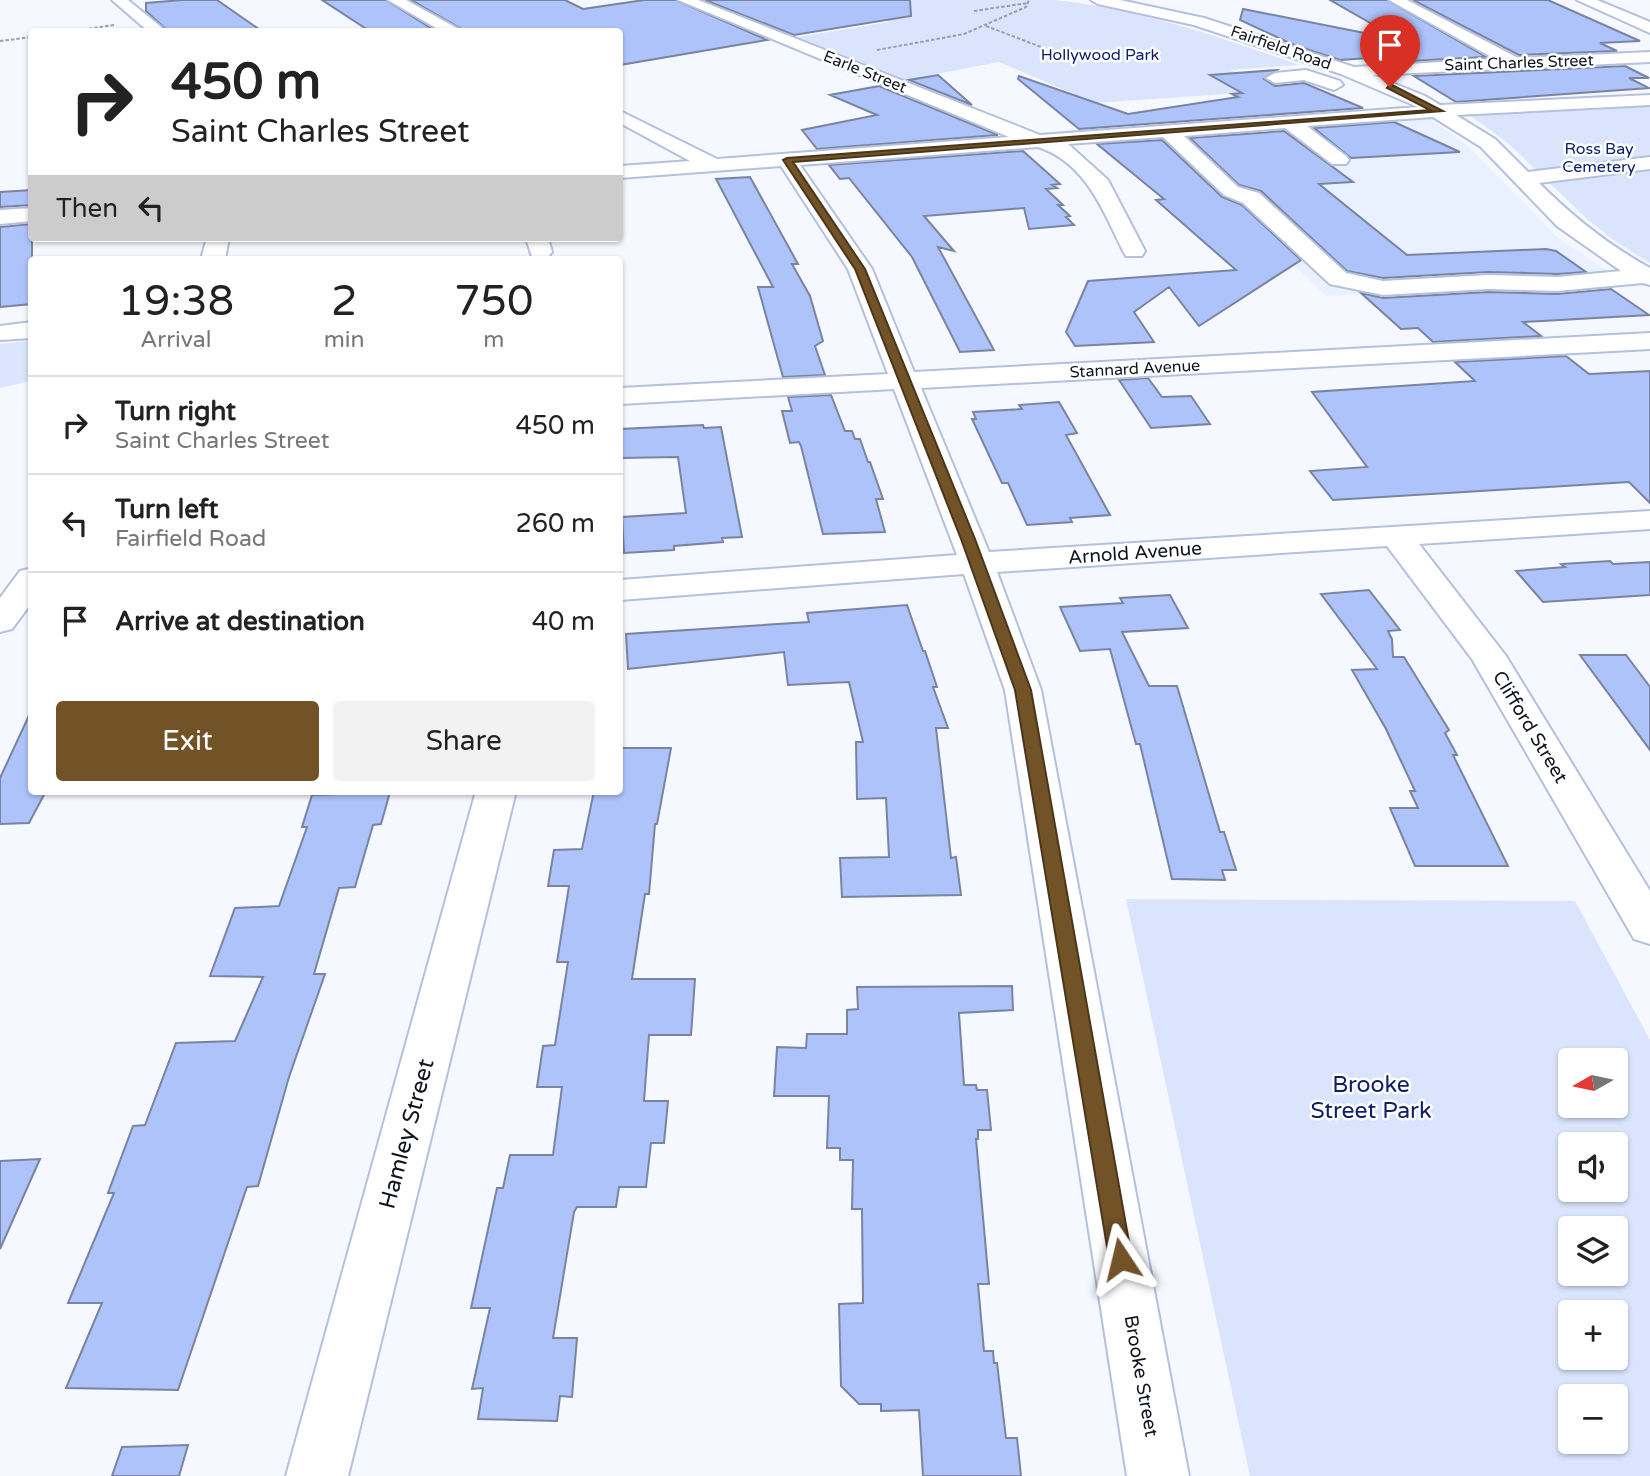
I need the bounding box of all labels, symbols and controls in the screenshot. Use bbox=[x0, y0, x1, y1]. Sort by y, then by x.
pin bbox=[1360, 15, 1420, 87]
street label: Fairfield Road bbox=[1228, 21, 1334, 75]
icon: arrive bbox=[1371, 26, 1409, 64]
park label: Hollywood Park bbox=[1041, 45, 1160, 65]
street label: Earle Street bbox=[820, 46, 910, 98]
street label: Saint Charles Street bbox=[1444, 50, 1594, 76]
text: 450 m bbox=[171, 53, 321, 112]
icon: right bbox=[56, 56, 147, 147]
text: Saint Charles Street bbox=[171, 113, 470, 151]
park label: Ross Bay Cemetery bbox=[1562, 139, 1636, 177]
icon: left bbox=[132, 189, 170, 227]
text: Then bbox=[56, 193, 118, 224]
text: 19:38 bbox=[118, 276, 234, 327]
text: 2 bbox=[331, 276, 357, 327]
text: 750 bbox=[454, 276, 533, 327]
text: Arrival bbox=[140, 326, 211, 354]
text: min bbox=[324, 326, 365, 354]
text: m bbox=[483, 326, 504, 354]
street label: Stannard Avenue bbox=[1069, 356, 1201, 382]
text: Turn right bbox=[115, 396, 236, 427]
icon: right bbox=[56, 406, 94, 444]
text: 450 m bbox=[515, 410, 595, 441]
text: Saint Charles Street bbox=[115, 427, 330, 455]
text: Turn left bbox=[115, 494, 218, 525]
icon: left bbox=[56, 504, 94, 542]
text: 260 m bbox=[515, 508, 595, 539]
text: Fairfield Road bbox=[115, 525, 266, 553]
street label: Arnold Avenue bbox=[1067, 537, 1203, 569]
icon: arrive bbox=[56, 602, 94, 640]
text: Arrive at destination bbox=[115, 606, 365, 637]
text: 40 m bbox=[532, 606, 595, 637]
street label: Clifford Street bbox=[1488, 667, 1572, 787]
button: Exit bbox=[56, 701, 319, 781]
button: Share bbox=[333, 701, 595, 781]
north arrow bbox=[1558, 1048, 1628, 1118]
map controls bbox=[1558, 1048, 1628, 1454]
street label: Hamley Street bbox=[374, 1056, 441, 1212]
park label: Brooke Street Park bbox=[1311, 1071, 1431, 1125]
button: sound bbox=[1558, 1132, 1628, 1202]
button: layers bbox=[1558, 1216, 1628, 1286]
position arrow bbox=[1084, 1222, 1158, 1296]
button: + bbox=[1558, 1300, 1628, 1370]
street label: Brooke Street bbox=[1119, 1313, 1163, 1439]
button: − bbox=[1558, 1384, 1628, 1454]

